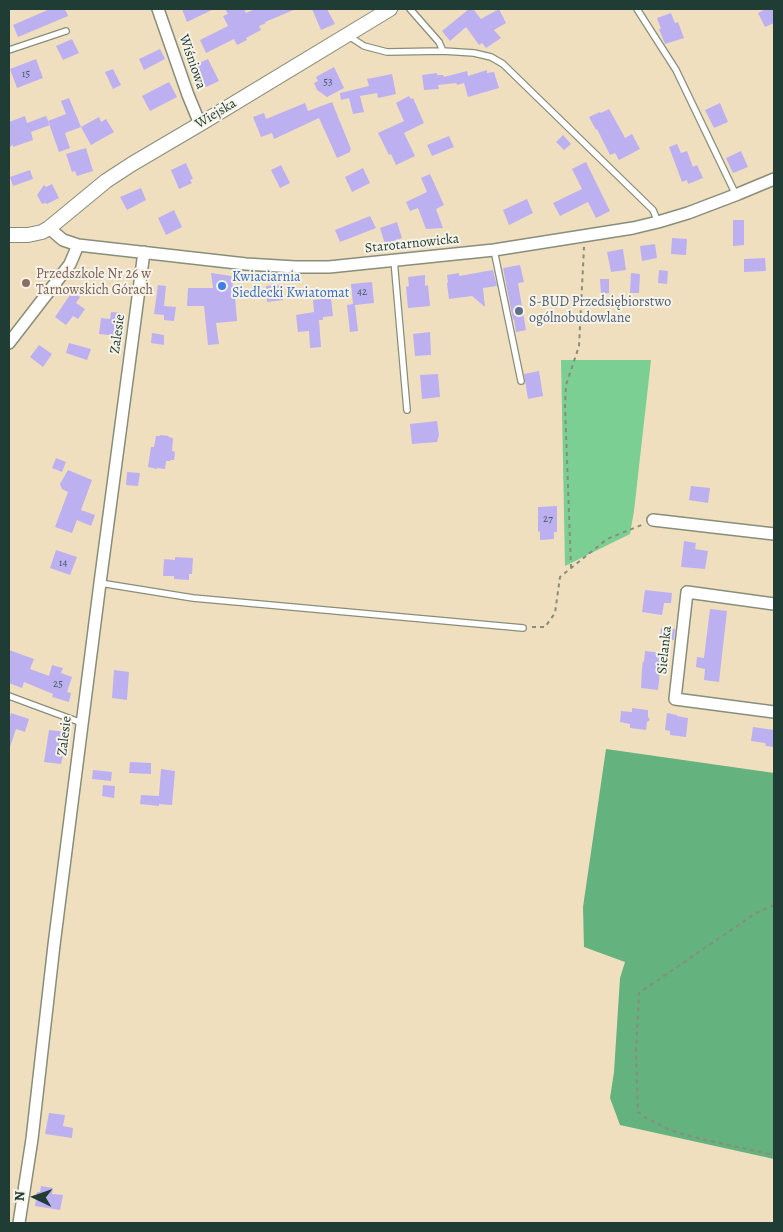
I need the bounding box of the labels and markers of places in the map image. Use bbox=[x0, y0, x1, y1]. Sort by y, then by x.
place label: Przedszkole Nr 26 w Tarnowskich Górach bbox=[36, 267, 153, 300]
place label: Kwiaciarnia Siedlecki Kwiatomat bbox=[232, 270, 349, 302]
marker: Przedszkole Nr 26 w Tarnowskich Górach bbox=[20, 277, 32, 289]
marker: Kwiaciarnia Siedlecki Kwiatomat bbox=[216, 280, 228, 292]
place label: S-BUD Przedsiębiorstwo ogólnobudowlane bbox=[529, 295, 671, 328]
marker: S-BUD Przedsiębiorstwo ogólnobudowlane bbox=[513, 305, 525, 317]

